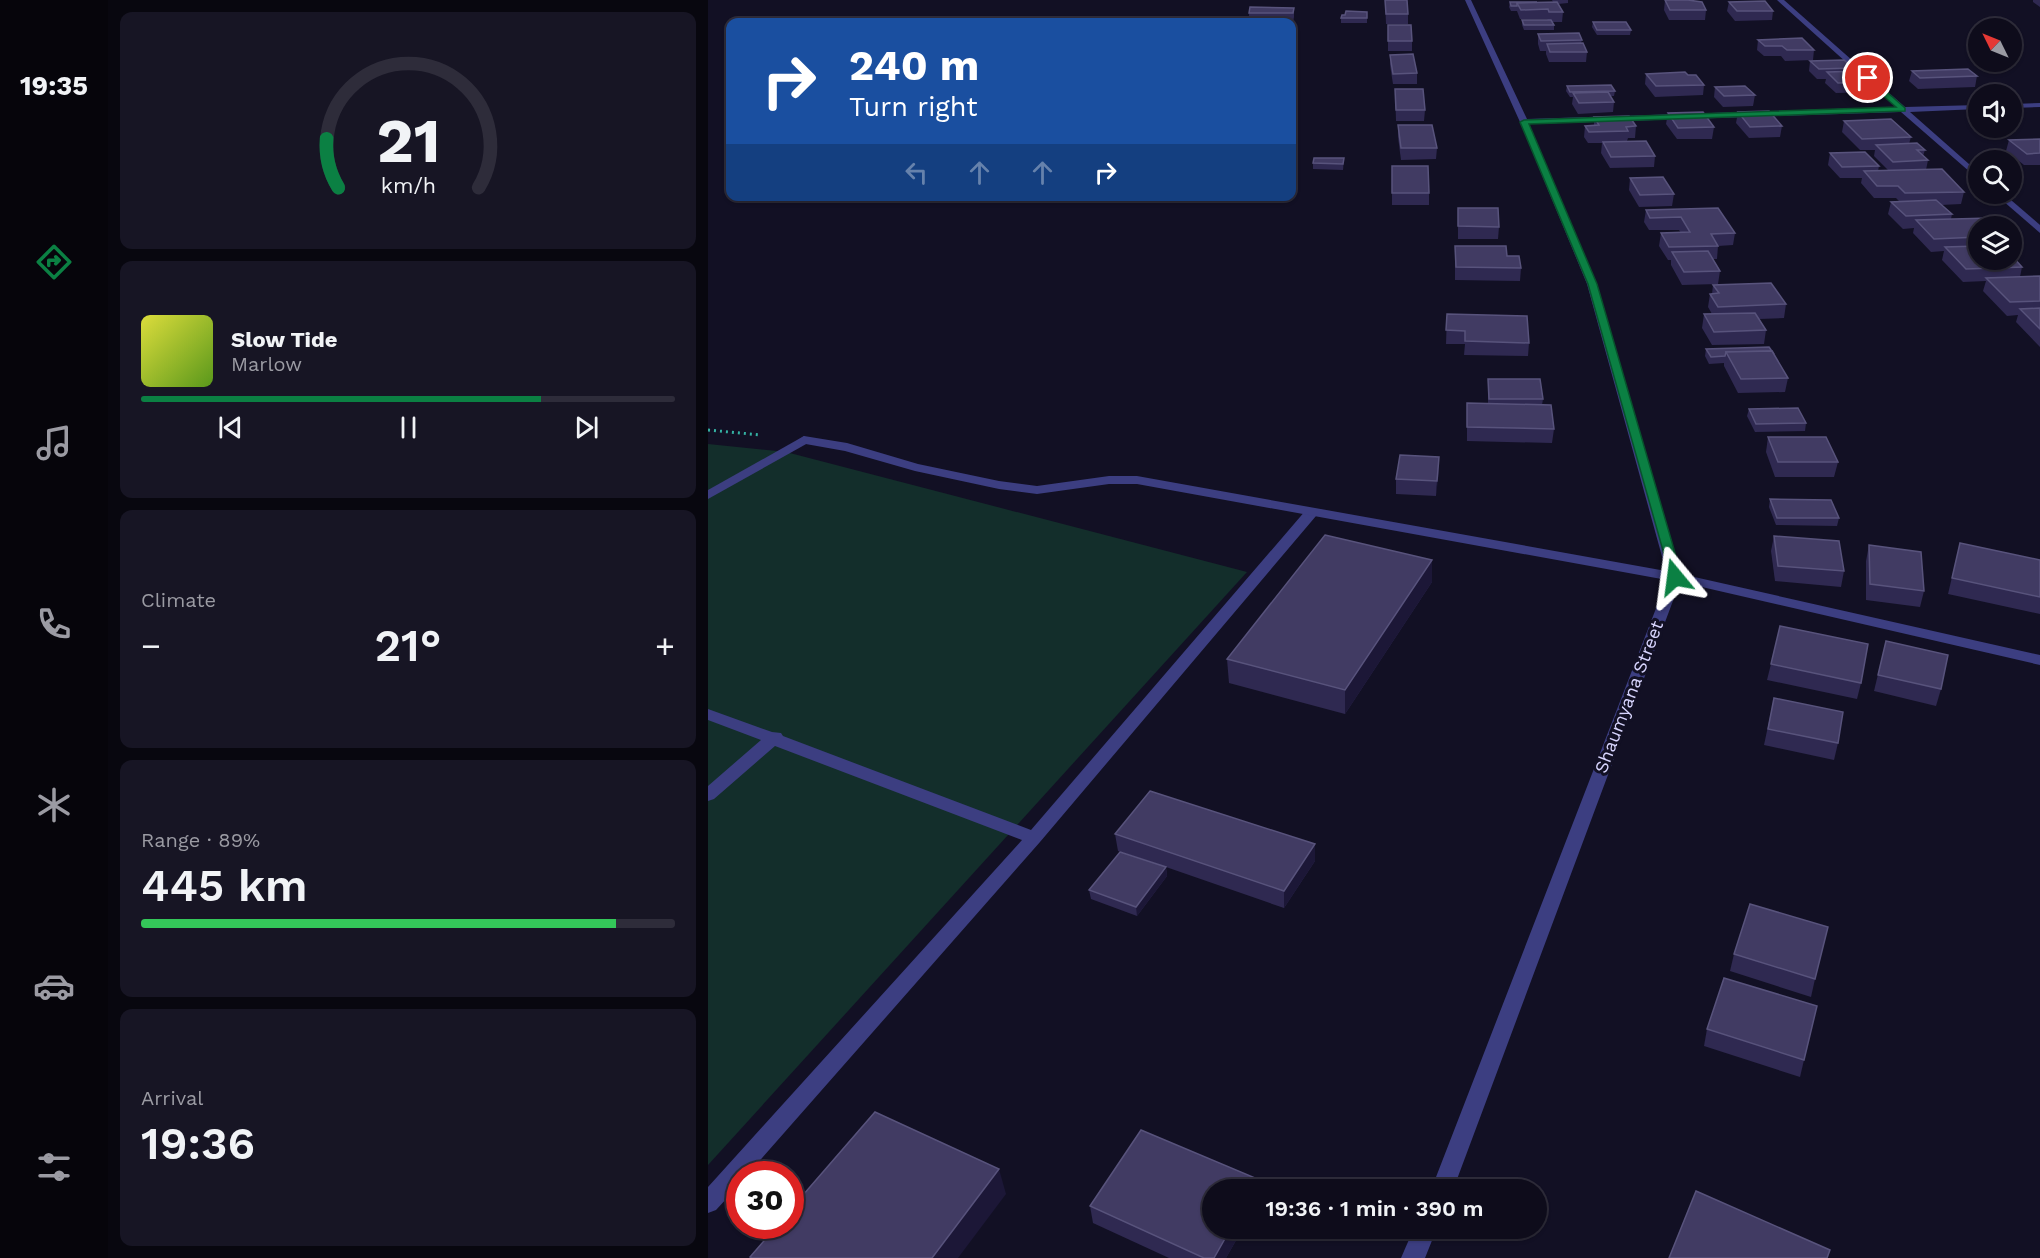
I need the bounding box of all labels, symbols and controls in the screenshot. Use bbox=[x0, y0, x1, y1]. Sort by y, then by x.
north arrow bbox=[1968, 18, 2022, 72]
map controls bbox=[1968, 18, 2022, 270]
text: 240 m bbox=[849, 41, 979, 90]
icon: right bbox=[750, 42, 828, 120]
pin bbox=[1842, 52, 1893, 103]
icon: arrive bbox=[1851, 61, 1884, 94]
text: 19:35 bbox=[20, 70, 88, 102]
button: sound bbox=[1968, 84, 2022, 138]
text: Turn right bbox=[849, 91, 978, 123]
text: 21 bbox=[376, 104, 440, 177]
button: search bbox=[1968, 150, 2022, 204]
icon: left bbox=[900, 156, 933, 189]
icon: ahead bbox=[963, 156, 996, 189]
icon: ahead bbox=[1026, 156, 1059, 189]
icon: right bbox=[1089, 156, 1122, 189]
text: km/h bbox=[380, 173, 436, 198]
button: layers bbox=[1968, 216, 2022, 270]
icon: directions bbox=[33, 241, 75, 283]
text: Slow Tide bbox=[231, 327, 338, 352]
text: Marlow bbox=[231, 352, 302, 376]
icon: previous bbox=[214, 411, 247, 444]
icon: pause bbox=[392, 411, 425, 444]
icon: next bbox=[570, 411, 603, 444]
icon: music bbox=[33, 422, 75, 464]
position arrow bbox=[1643, 545, 1707, 609]
text: Climate bbox=[141, 588, 216, 612]
icon: phone bbox=[33, 603, 75, 645]
street label: Shaumyana Street bbox=[1590, 617, 1667, 776]
text: 21° bbox=[374, 619, 442, 672]
text: − bbox=[141, 626, 161, 665]
text: + bbox=[655, 626, 675, 665]
icon: climate bbox=[33, 784, 75, 826]
text: Range · 89% bbox=[141, 828, 260, 852]
text: 445 km bbox=[141, 859, 308, 912]
icon: car bbox=[33, 965, 75, 1007]
text: Arrival bbox=[141, 1086, 203, 1110]
text: 19:36 bbox=[141, 1117, 255, 1170]
icon: filters bbox=[33, 1146, 75, 1188]
speed limit sign: 30 bbox=[726, 1161, 804, 1239]
text: 19:36 · 1 min · 390 m bbox=[1265, 1196, 1484, 1221]

